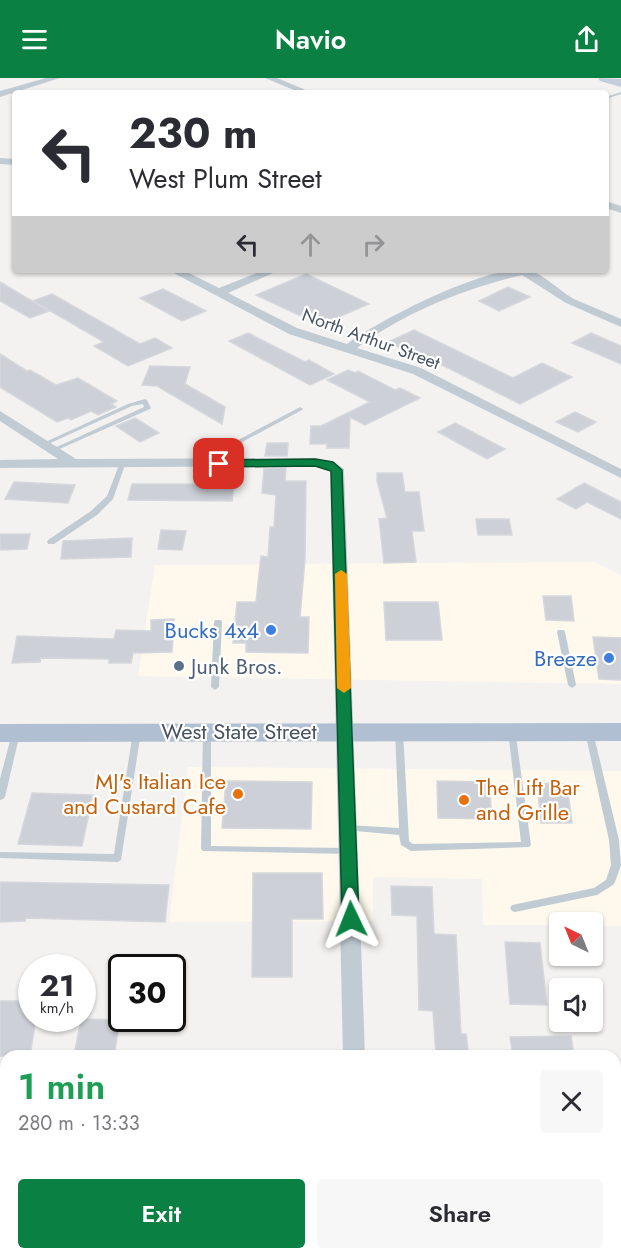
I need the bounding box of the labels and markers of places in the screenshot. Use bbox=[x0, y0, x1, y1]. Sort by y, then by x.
pin bbox=[193, 438, 244, 489]
place label: Bucks 4x4 bbox=[165, 614, 259, 646]
marker: Bucks 4x4 bbox=[264, 623, 278, 637]
place label: Breeze bbox=[534, 642, 597, 674]
place label: Junk Bros. bbox=[188, 650, 283, 682]
marker: Breeze bbox=[602, 651, 616, 665]
marker: Junk Bros. bbox=[172, 659, 186, 673]
place label: MJ's Italian Ice and Custard Cafe bbox=[63, 765, 226, 822]
place label: The Lift Bar and Grille bbox=[476, 771, 580, 828]
marker: MJ's Italian Ice and Custard Cafe bbox=[231, 787, 245, 801]
marker: The Lift Bar and Grille bbox=[457, 793, 471, 807]

